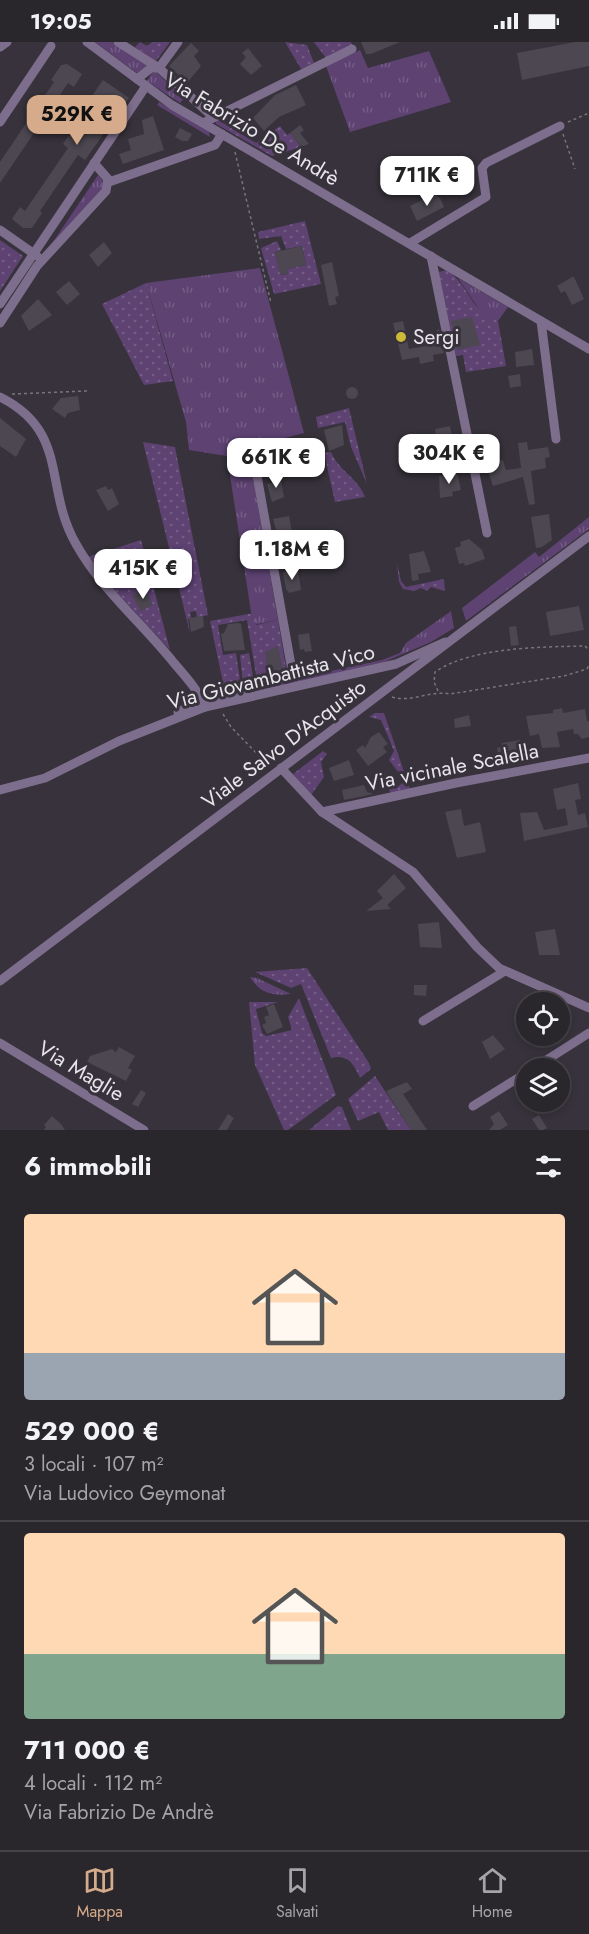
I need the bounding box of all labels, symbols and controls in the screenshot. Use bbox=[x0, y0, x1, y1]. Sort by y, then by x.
text: 19:05 bbox=[30, 5, 92, 37]
street label: Via Fabrizio De Andrè bbox=[159, 65, 345, 193]
pin: 529K € bbox=[28, 95, 126, 146]
text: 529K € bbox=[41, 100, 113, 129]
pin: 711K € bbox=[378, 156, 476, 207]
text: 711K € bbox=[394, 161, 460, 190]
place label: Sergi bbox=[413, 322, 460, 352]
marker: Sergi bbox=[394, 330, 408, 344]
pin: 304K € bbox=[400, 434, 498, 485]
pin: 661K € bbox=[227, 438, 325, 489]
text: 304K € bbox=[413, 439, 485, 468]
text: 661K € bbox=[241, 443, 311, 472]
pin: 1.18M € bbox=[237, 530, 347, 581]
text: 1.18M € bbox=[254, 535, 330, 564]
pin: 415K € bbox=[94, 549, 192, 600]
text: 415K € bbox=[108, 554, 178, 583]
street label: Via Giovambattista Vico bbox=[164, 637, 378, 717]
street label: Viale Salvo D'Acquisto bbox=[196, 672, 372, 816]
street label: Via vicinale Scalella bbox=[363, 735, 541, 799]
map controls bbox=[516, 992, 570, 1112]
button: locate bbox=[516, 992, 570, 1046]
street label: Via Maglie bbox=[32, 1033, 130, 1109]
button: layers bbox=[516, 1058, 570, 1112]
text: 6 immobili bbox=[24, 1147, 152, 1185]
icon: filters bbox=[532, 1150, 565, 1183]
icon: home bbox=[241, 1253, 349, 1361]
text: 529 000 € bbox=[24, 1412, 160, 1450]
text: 3 locali · 107 m² bbox=[24, 1450, 163, 1479]
text: Via Ludovico Geymonat bbox=[24, 1479, 225, 1508]
icon: home bbox=[241, 1572, 349, 1680]
text: 711 000 € bbox=[24, 1731, 150, 1769]
text: 4 locali · 112 m² bbox=[24, 1769, 162, 1798]
text: Via Fabrizio De Andrè bbox=[24, 1798, 214, 1827]
tab: Mappa bbox=[76, 1864, 123, 1923]
tab: Salvati bbox=[276, 1864, 319, 1923]
tab: Home bbox=[472, 1864, 513, 1923]

